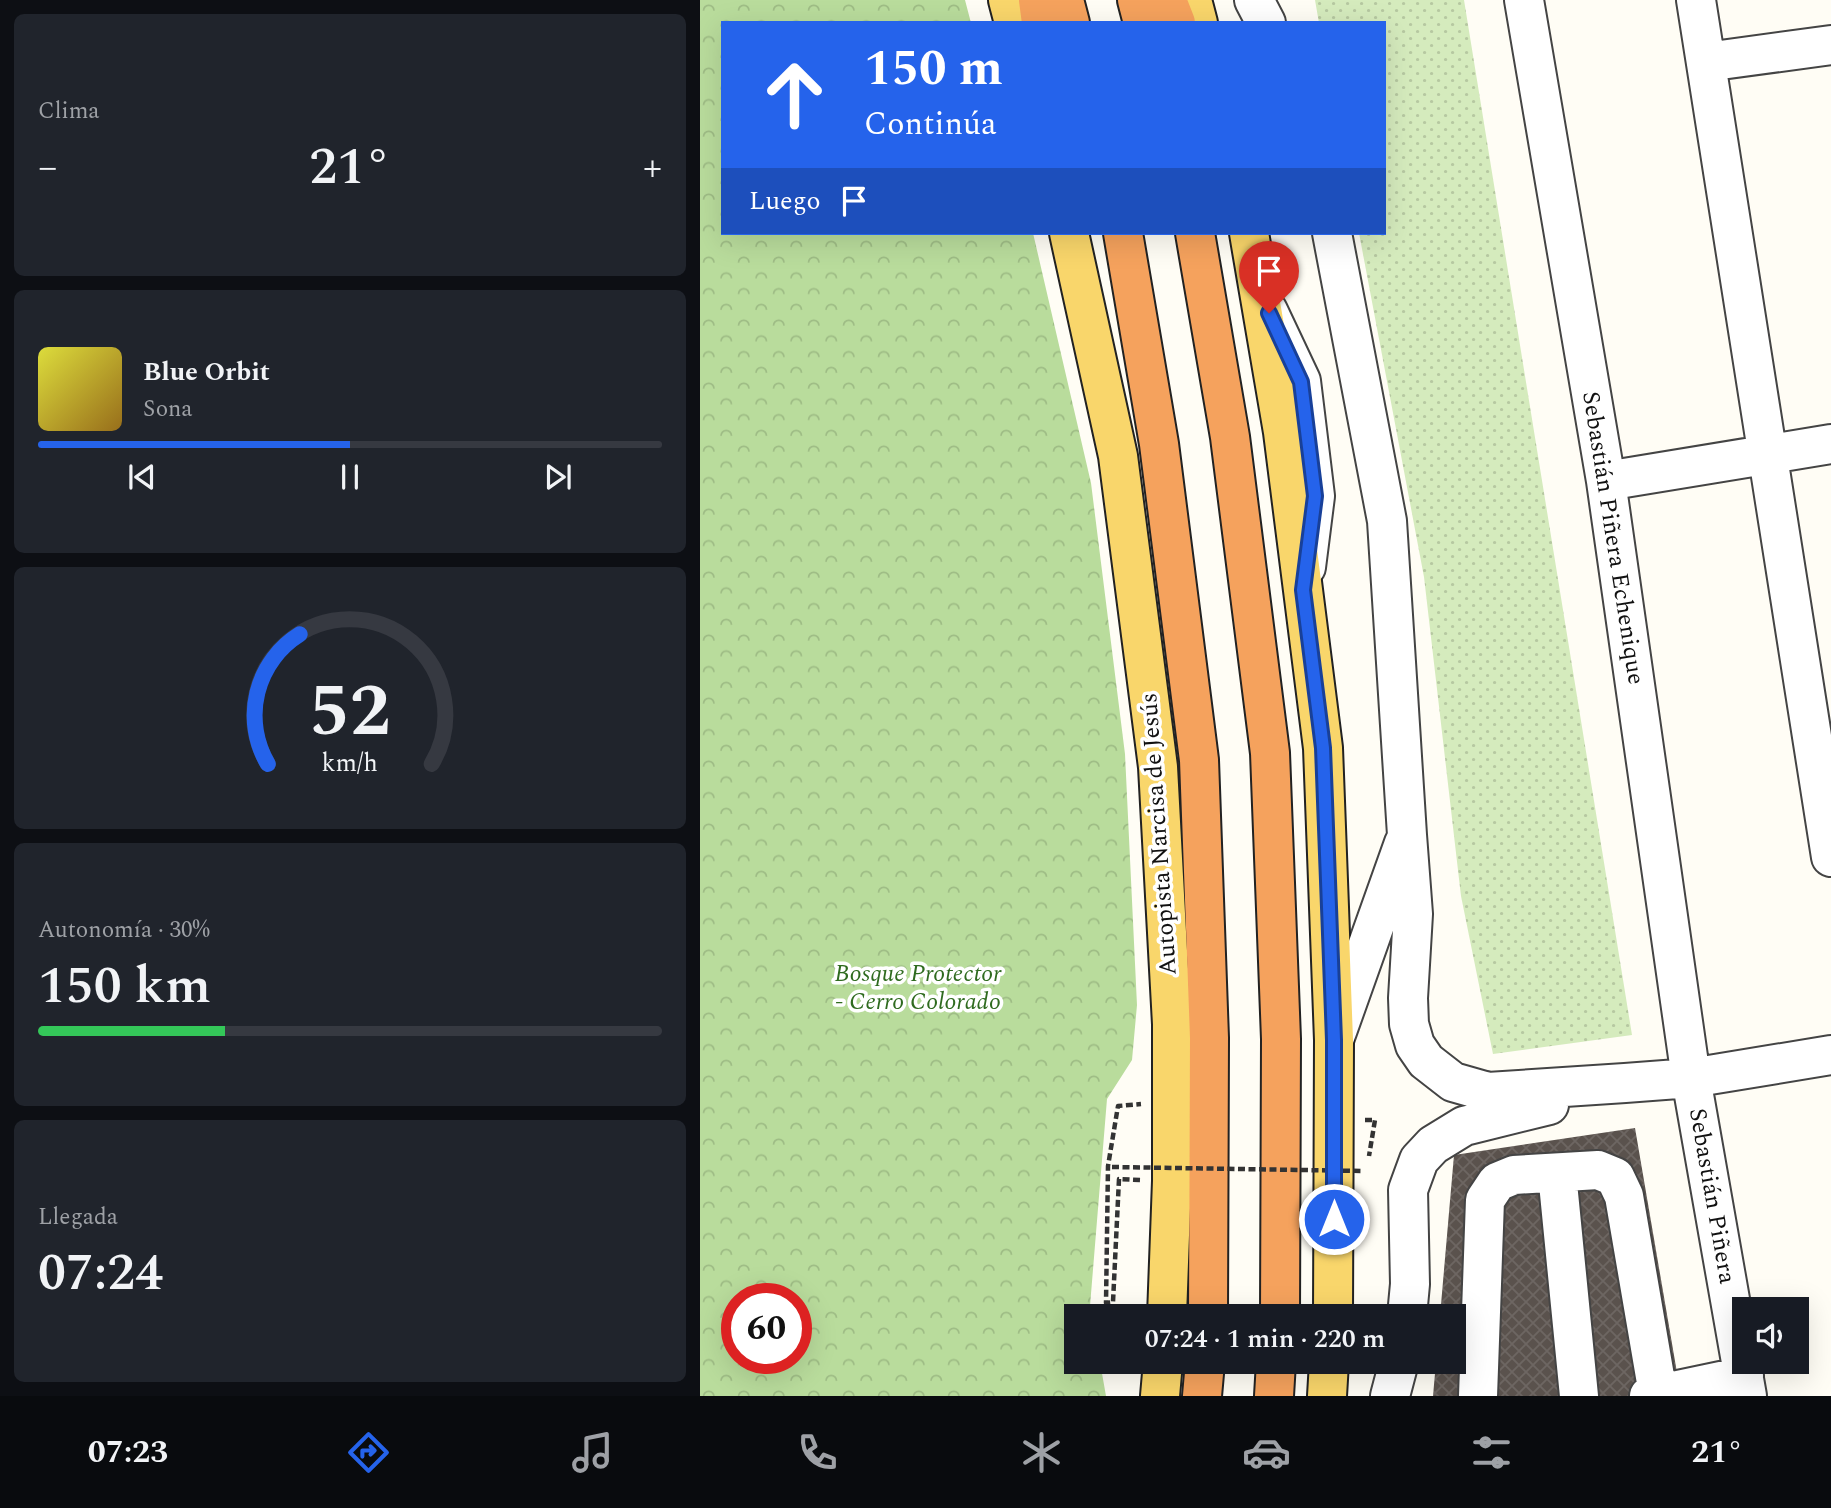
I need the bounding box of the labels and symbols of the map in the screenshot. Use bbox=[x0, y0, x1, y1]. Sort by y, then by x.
pin bbox=[1239, 241, 1299, 313]
street label: Sebastián Piñera Echenique bbox=[1572, 389, 1654, 687]
street label: Autopista Narcisa de Jesús bbox=[1131, 692, 1187, 976]
park label: Bosque Protector - Cerro Colorado bbox=[834, 956, 1002, 1020]
street label: Sebastián Piñera bbox=[1679, 1105, 1745, 1287]
position arrow bbox=[1297, 1182, 1371, 1256]
speed limit sign: 60 bbox=[721, 1283, 812, 1374]

